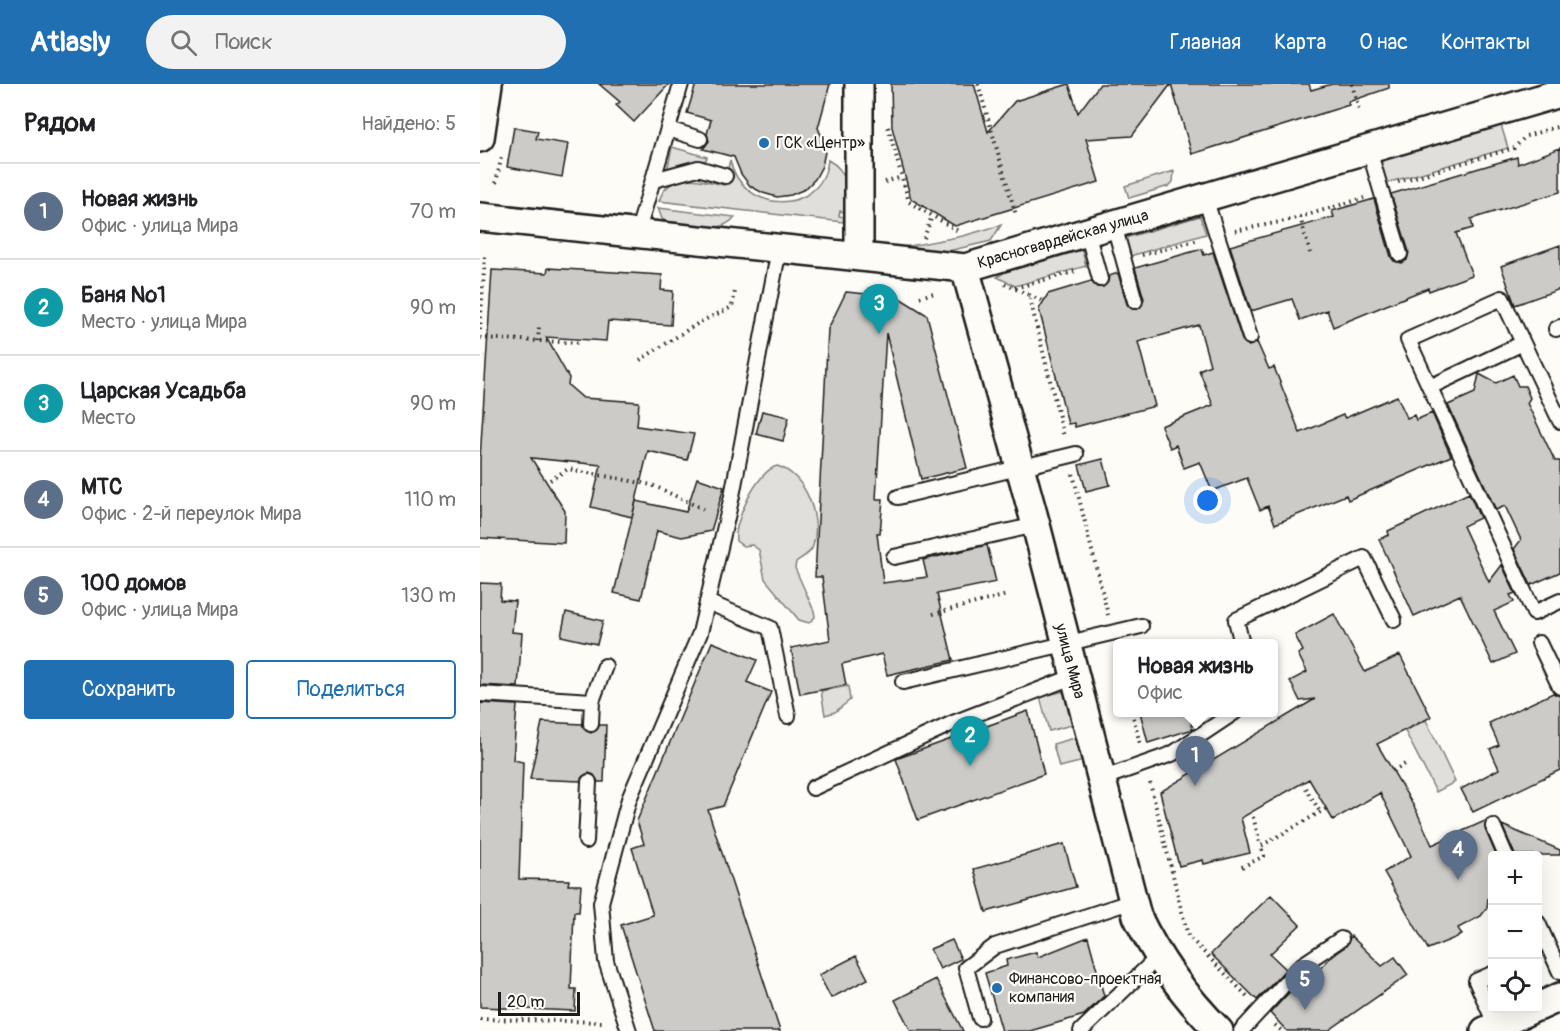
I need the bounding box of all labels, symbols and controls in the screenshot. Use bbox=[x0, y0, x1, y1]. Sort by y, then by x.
search box bbox=[146, 15, 566, 69]
text: Atlasly bbox=[30, 25, 110, 60]
icon: search bbox=[167, 26, 200, 59]
text: Поиск bbox=[215, 28, 273, 56]
text: Главная bbox=[1170, 29, 1241, 56]
text: Карта bbox=[1274, 29, 1326, 56]
text: О нас bbox=[1359, 29, 1408, 56]
text: Контакты bbox=[1441, 29, 1530, 56]
text: Рядом bbox=[24, 107, 96, 139]
text: Найдено: 5 bbox=[361, 111, 456, 136]
place label: ГСК «Центр» bbox=[776, 133, 865, 153]
marker: ГСК «Центр» bbox=[757, 136, 771, 150]
text: Новая жизнь bbox=[81, 185, 198, 213]
text: 1 bbox=[40, 199, 47, 224]
text: 70 m bbox=[410, 199, 456, 224]
street label: Красногвардейская улица bbox=[975, 205, 1151, 273]
text: Офис · улица Мира bbox=[81, 213, 238, 238]
text: Баня №1 bbox=[81, 281, 166, 309]
pin: 3 bbox=[860, 284, 898, 334]
text: 2 bbox=[38, 295, 49, 320]
text: 90 m bbox=[410, 295, 456, 320]
text: Место · улица Мира bbox=[81, 309, 247, 334]
text: Царская Усадьба bbox=[81, 377, 246, 405]
text: 3 bbox=[38, 391, 49, 416]
text: 90 m bbox=[410, 391, 456, 416]
text: Место bbox=[81, 405, 136, 430]
text: МТС bbox=[81, 473, 123, 501]
your location bbox=[1193, 486, 1222, 515]
text: 4 bbox=[38, 487, 49, 512]
text: 110 m bbox=[405, 487, 456, 512]
text: Офис · 2-й переулок Мира bbox=[81, 501, 302, 526]
text: 100 домов bbox=[81, 569, 187, 597]
text: 5 bbox=[38, 583, 49, 608]
text: 130 m bbox=[401, 583, 456, 608]
text: Офис · улица Мира bbox=[81, 597, 238, 622]
street label: улица Мира bbox=[1050, 620, 1090, 701]
popup bbox=[1113, 639, 1278, 717]
text: Новая жизнь bbox=[1137, 652, 1254, 680]
button: Сохранить bbox=[24, 660, 234, 719]
button: Поделиться bbox=[246, 660, 456, 719]
text: Офис bbox=[1137, 680, 1183, 705]
pin: 2 bbox=[950, 716, 990, 766]
pin: 1 bbox=[1176, 736, 1214, 786]
pin: 4 bbox=[1438, 830, 1478, 880]
map controls bbox=[1488, 851, 1542, 1013]
button: + bbox=[1488, 851, 1542, 905]
button: − bbox=[1488, 905, 1542, 959]
button: locate bbox=[1488, 959, 1542, 1013]
pin: 5 bbox=[1286, 960, 1324, 1010]
place label: Финансово-проектная компания bbox=[1009, 969, 1162, 1007]
marker: Финансово-проектная компания bbox=[990, 981, 1004, 995]
scale bar bbox=[498, 989, 580, 1016]
text: 20 m bbox=[507, 992, 545, 1012]

